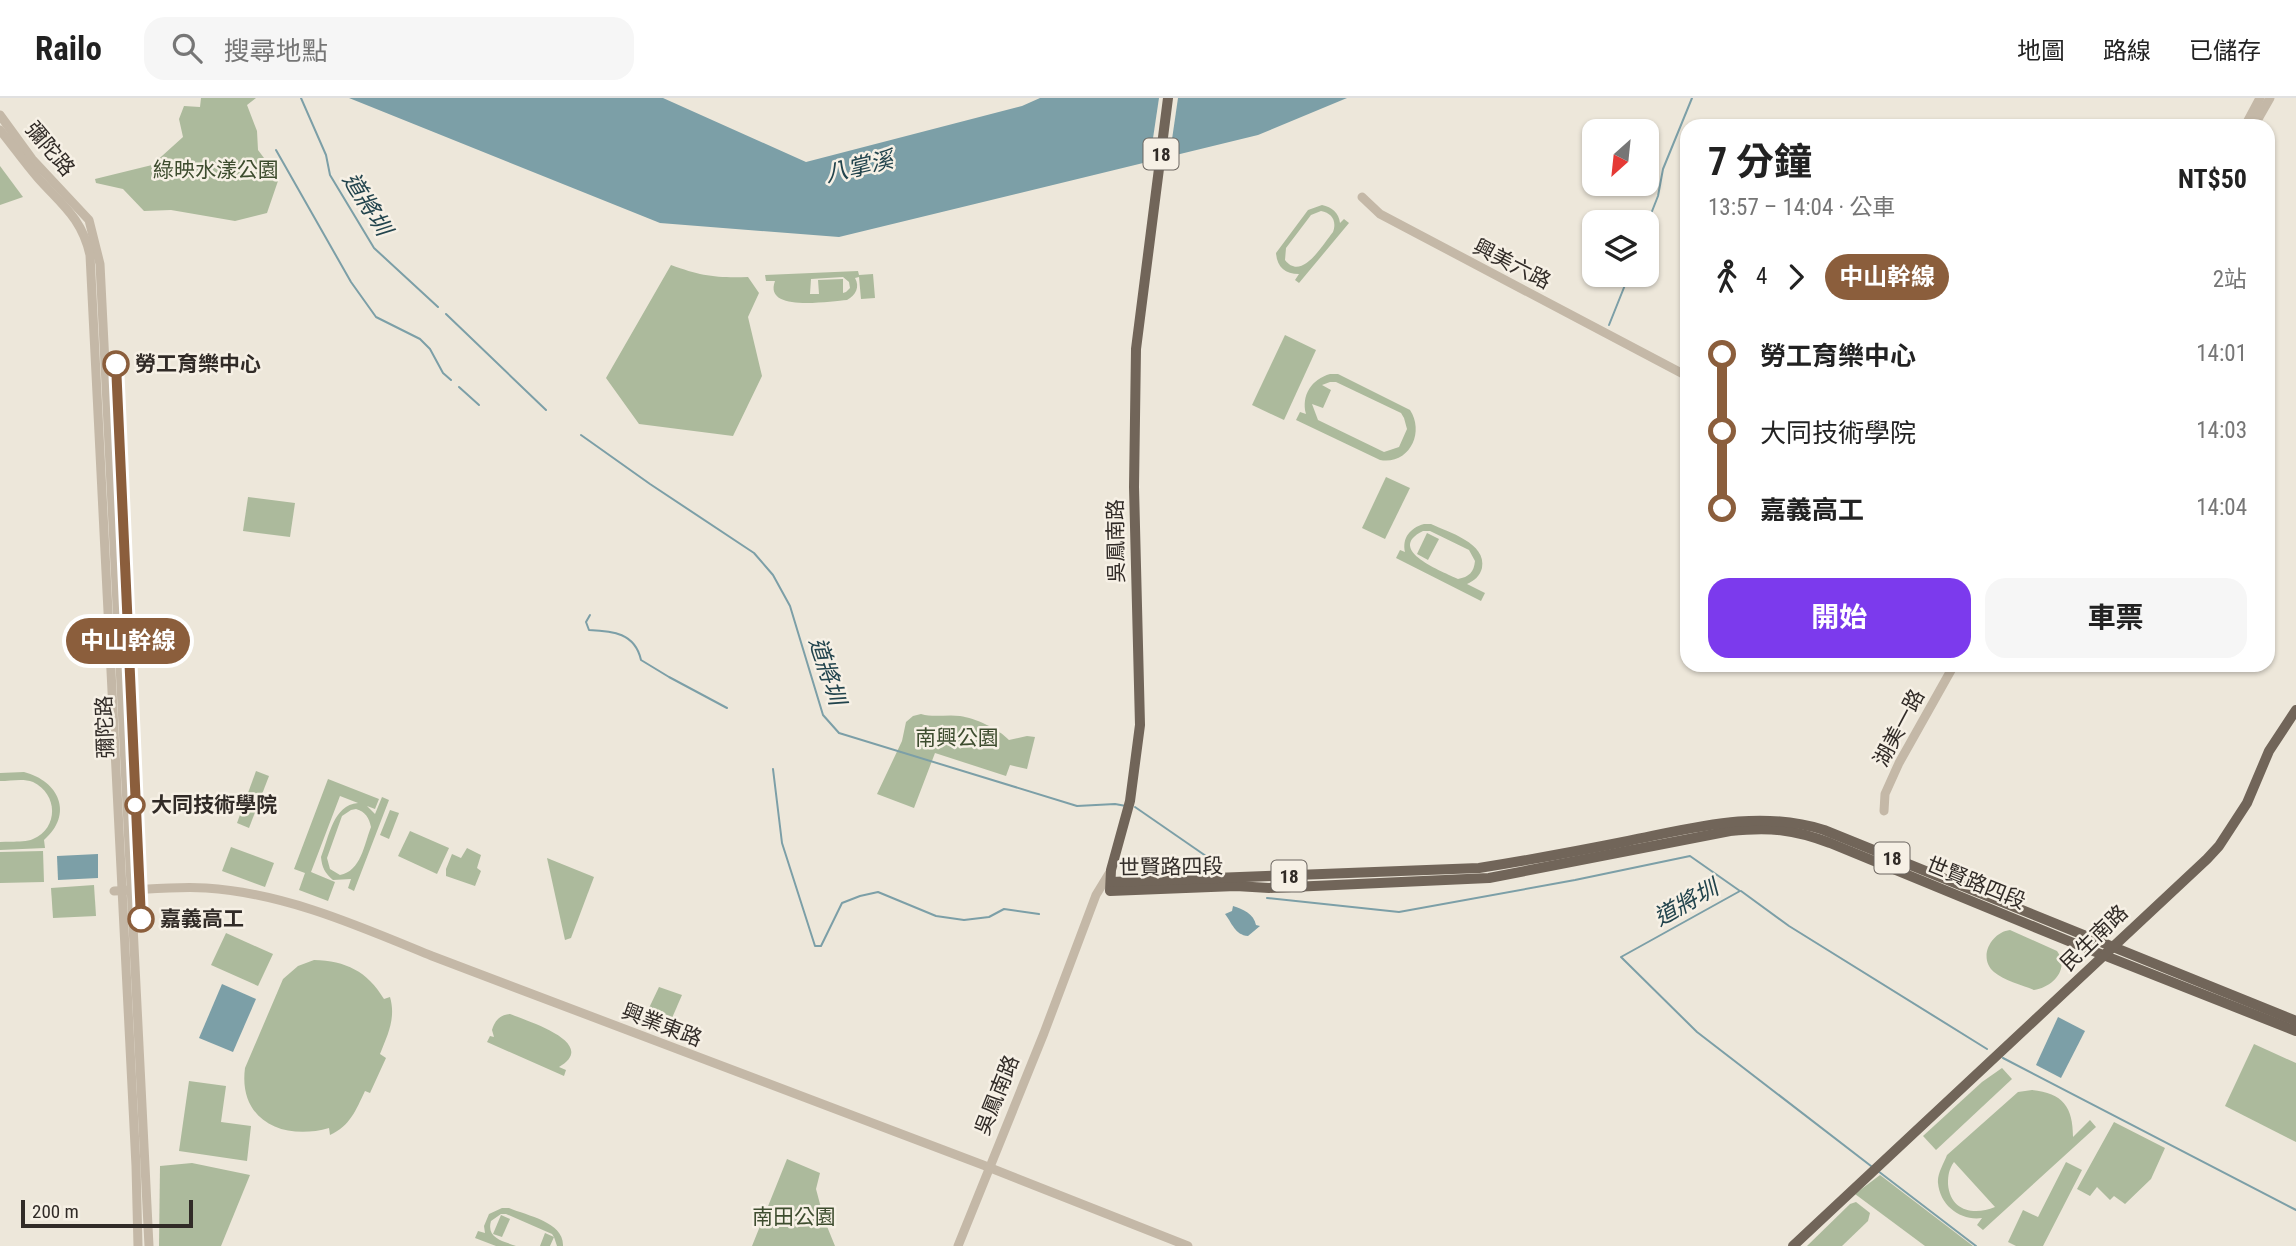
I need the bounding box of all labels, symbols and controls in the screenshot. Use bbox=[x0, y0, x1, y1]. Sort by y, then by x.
search box bbox=[144, 17, 634, 80]
text: Railo bbox=[35, 29, 102, 68]
icon: search bbox=[168, 29, 206, 67]
text: 搜尋地點 bbox=[224, 36, 328, 66]
text: 地圖 bbox=[2017, 37, 2065, 65]
text: 路線 bbox=[2103, 37, 2151, 65]
text: 已儲存 bbox=[2189, 37, 2261, 65]
street label: 彌陀路 bbox=[21, 117, 79, 181]
north arrow bbox=[1582, 119, 1659, 196]
map controls bbox=[1582, 119, 1659, 287]
road number: 18 bbox=[1144, 138, 1178, 170]
text: 7 分鐘 bbox=[1708, 140, 1812, 184]
water label: 八掌溪 bbox=[822, 145, 899, 188]
park label: 綠映水漾公園 bbox=[153, 158, 279, 182]
text: NT$50 bbox=[2178, 164, 2247, 194]
water label: 道將圳 bbox=[337, 168, 398, 243]
text: 13:57 – 14:04 · 公車 bbox=[1708, 194, 1895, 221]
button: layers bbox=[1582, 210, 1659, 287]
street label: 興美六路 bbox=[1469, 234, 1555, 294]
icon: walk bbox=[1708, 258, 1746, 296]
icon: forward bbox=[1777, 258, 1815, 296]
text: 4 bbox=[1756, 263, 1767, 290]
text: 中山幹線 bbox=[1839, 263, 1935, 291]
text: 2站 bbox=[2213, 266, 2247, 293]
text: 14:01 bbox=[2196, 340, 2247, 367]
text: 勞工育樂中心 bbox=[1760, 341, 1916, 371]
marker: 勞工育樂中心 bbox=[103, 351, 129, 377]
place label: 勞工育樂中心 bbox=[135, 352, 261, 376]
text: 14:03 bbox=[2196, 417, 2247, 444]
text: 大同技術學院 bbox=[1760, 418, 1916, 448]
text: 14:04 bbox=[2196, 494, 2247, 521]
text: 嘉義高工 bbox=[1760, 495, 1864, 525]
street label: 吳鳳南路 bbox=[1103, 499, 1129, 583]
button: 開始 bbox=[1708, 578, 1971, 658]
button: 車票 bbox=[1985, 578, 2247, 658]
line badge: 中山幹線 bbox=[79, 618, 177, 664]
text: 中山幹線 bbox=[80, 627, 176, 655]
water label: 道將圳 bbox=[803, 634, 851, 711]
street label: 湖美一路 bbox=[1869, 685, 1929, 771]
street label: 彌陀路 bbox=[92, 695, 118, 759]
park label: 南興公園 bbox=[915, 726, 999, 750]
place label: 大同技術學院 bbox=[151, 793, 277, 817]
marker: 大同技術學院 bbox=[125, 795, 145, 815]
road number: 18 bbox=[1874, 842, 1910, 874]
street label: 世賢路四段 bbox=[1923, 852, 2029, 914]
street label: 世賢路四段 bbox=[1118, 854, 1224, 880]
road number: 18 bbox=[1272, 860, 1306, 891]
water label: 道將圳 bbox=[1649, 873, 1725, 932]
street label: 民生南路 bbox=[2055, 900, 2133, 976]
marker: 嘉義高工 bbox=[128, 906, 154, 932]
place label: 嘉義高工 bbox=[160, 907, 244, 931]
street label: 興業東路 bbox=[618, 999, 706, 1051]
street label: 吳鳳南路 bbox=[970, 1052, 1024, 1138]
scale bar bbox=[21, 1197, 192, 1229]
text: 200 m bbox=[32, 1200, 79, 1223]
park label: 南田公園 bbox=[752, 1205, 836, 1229]

